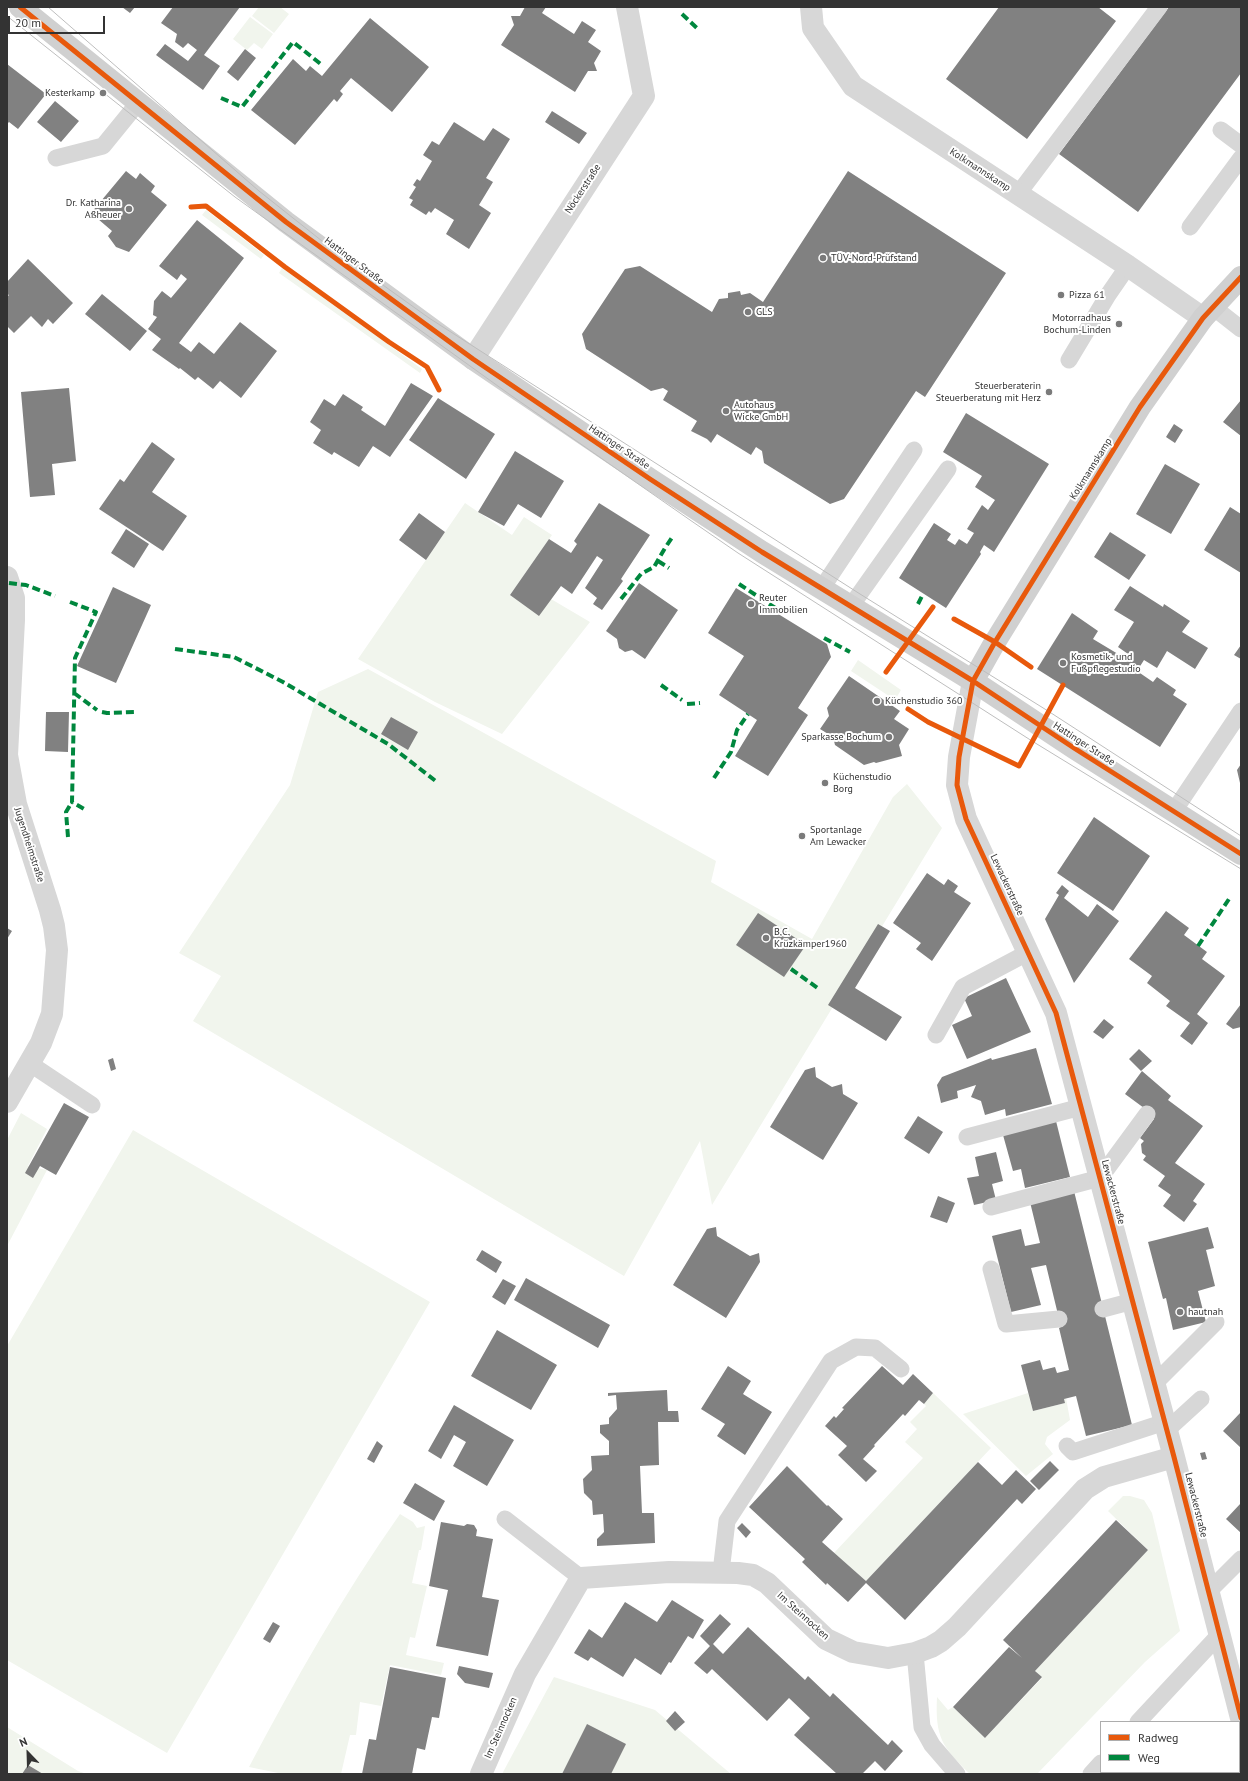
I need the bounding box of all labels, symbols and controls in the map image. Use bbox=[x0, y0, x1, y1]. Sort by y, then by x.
scale bar bbox=[10, 8, 107, 34]
text: 20 m bbox=[15, 15, 41, 30]
place label: Kesterkamp bbox=[45, 87, 95, 99]
marker: Kesterkamp bbox=[98, 88, 108, 98]
street label: Kolkmannskamp bbox=[947, 146, 1013, 194]
street label: Nöckerstraße bbox=[563, 162, 603, 216]
place label: Dr. Katharina Aßheuer bbox=[66, 197, 121, 220]
marker: Dr. Katharina Aßheuer bbox=[124, 204, 134, 214]
street label: Hattinger Straße bbox=[322, 235, 386, 287]
place label: TÜV-Nord-Prüfstand bbox=[831, 252, 917, 264]
marker: TÜV-Nord-Prüfstand bbox=[818, 253, 828, 263]
place label: Pizza 61 bbox=[1069, 289, 1105, 301]
marker: Pizza 61 bbox=[1056, 290, 1066, 300]
place label: GLS bbox=[756, 306, 773, 318]
marker: GLS bbox=[743, 307, 753, 317]
place label: Motorradhaus Bochum-Linden bbox=[1043, 312, 1111, 336]
marker: Motorradhaus Bochum-Linden bbox=[1114, 319, 1124, 329]
place label: Steuerberaterin Steuerberatung mit Herz bbox=[936, 380, 1041, 404]
marker: Steuerberaterin Steuerberatung mit Herz bbox=[1044, 387, 1054, 397]
place label: Autohaus Wicke GmbH bbox=[734, 399, 788, 422]
marker: Autohaus Wicke GmbH bbox=[721, 406, 731, 416]
street label: Hattinger Straße bbox=[586, 422, 652, 472]
street label: Kolkmannskamp bbox=[1067, 436, 1115, 502]
place label: Reuter Immobilien bbox=[759, 592, 808, 616]
marker: Reuter Immobilien bbox=[746, 599, 756, 609]
place label: Kosmetik- und Fußpflegestudio bbox=[1071, 651, 1141, 674]
marker: Kosmetik- und Fußpflegestudio bbox=[1058, 658, 1068, 668]
place label: Küchenstudio 360 bbox=[885, 695, 962, 707]
marker: Küchenstudio 360 bbox=[872, 696, 882, 706]
street label: Hattinger Straße bbox=[1051, 720, 1117, 768]
place label: Sparkasse Bochum bbox=[801, 731, 881, 743]
marker: Sparkasse Bochum bbox=[884, 732, 894, 742]
place label: Küchenstudio Borg bbox=[833, 771, 891, 794]
marker: Küchenstudio Borg bbox=[820, 778, 830, 788]
street label: Jugendheimstraße bbox=[11, 806, 47, 884]
place label: Sportanlage Am Lewacker bbox=[810, 824, 866, 848]
marker: Sportanlage Am Lewacker bbox=[797, 831, 807, 841]
street label: Lewackerstraße bbox=[988, 852, 1026, 918]
place label: B.C. Krüzkämper1960 bbox=[774, 926, 847, 950]
marker: B.C. Krüzkämper1960 bbox=[761, 933, 771, 943]
street label: Lewackerstraße bbox=[1099, 1158, 1127, 1226]
place label: hautnah bbox=[1188, 1306, 1223, 1318]
marker: hautnah bbox=[1175, 1307, 1185, 1317]
street label: Lewackerstraße bbox=[1182, 1471, 1210, 1539]
street label: Im Steinnocken bbox=[774, 1589, 832, 1643]
street label: Im Steinnocken bbox=[482, 1695, 520, 1761]
legend bbox=[1100, 1721, 1240, 1773]
text: Radweg bbox=[1138, 1730, 1179, 1745]
north arrow bbox=[8, 1733, 48, 1773]
text: N bbox=[17, 1734, 29, 1750]
text: Weg bbox=[1138, 1750, 1160, 1765]

